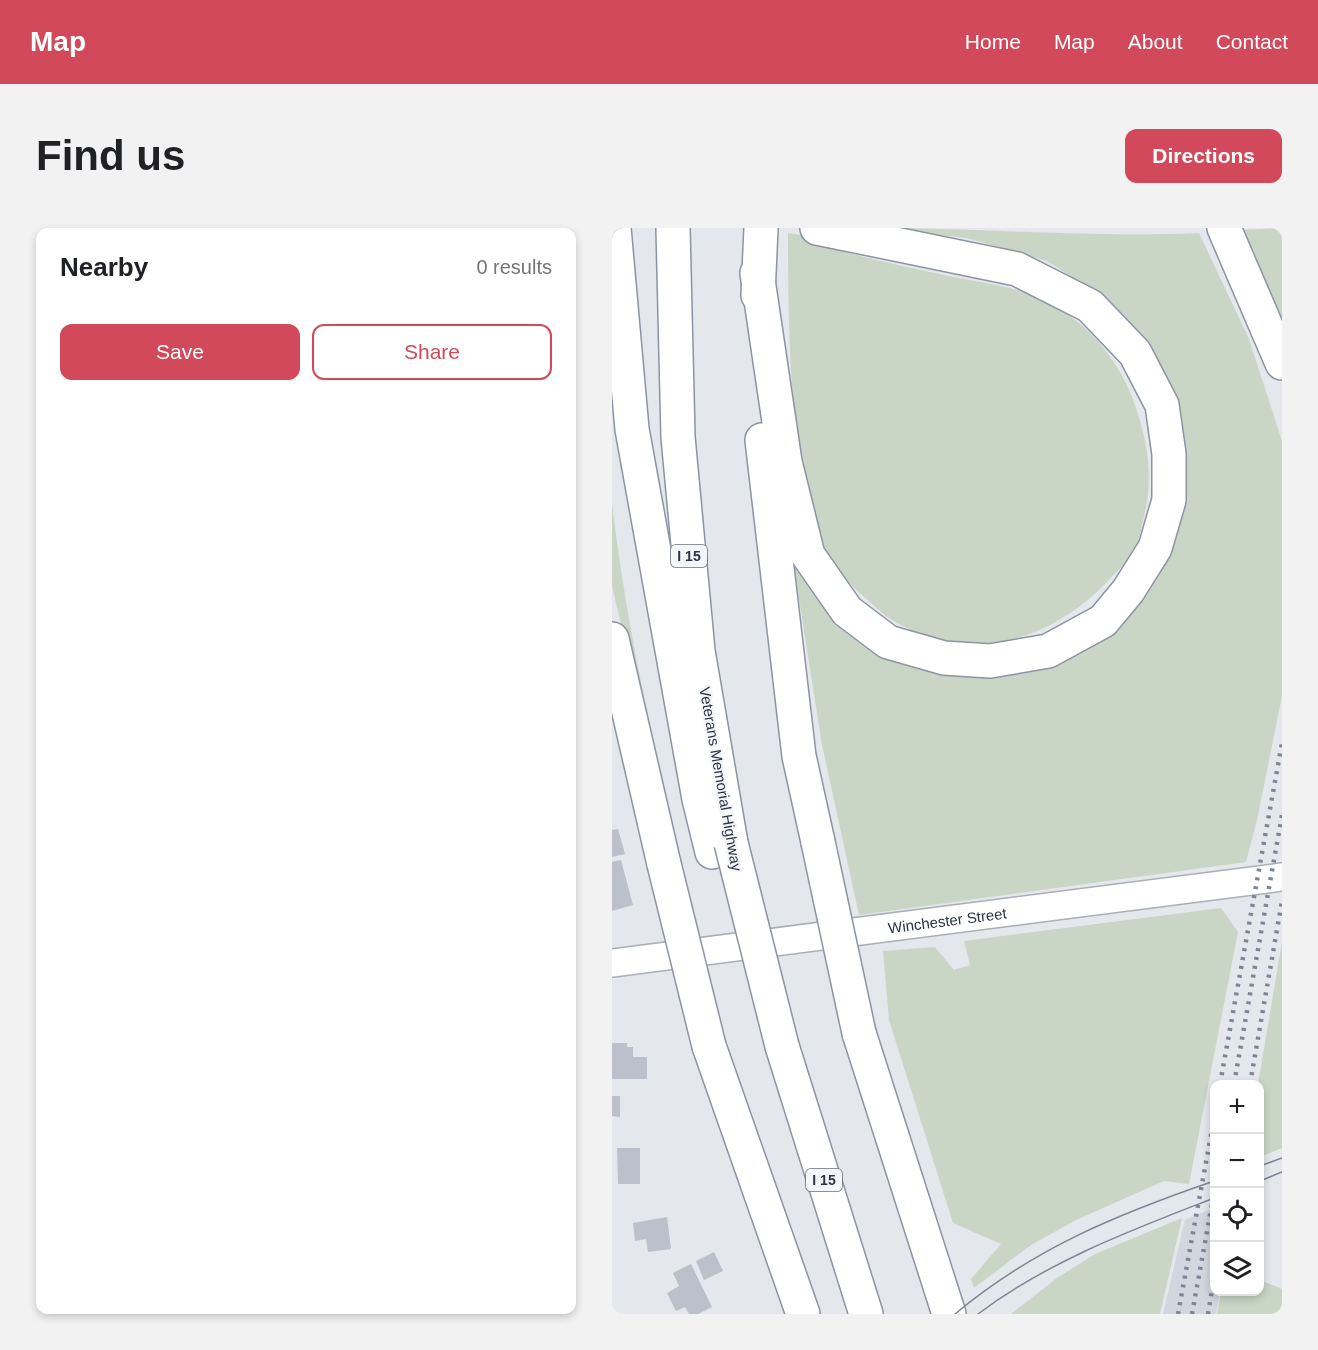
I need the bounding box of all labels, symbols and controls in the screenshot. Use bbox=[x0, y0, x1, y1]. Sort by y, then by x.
text: Map bbox=[30, 26, 86, 57]
text: Home bbox=[965, 30, 1021, 53]
text: Map bbox=[1054, 30, 1095, 53]
text: About bbox=[1128, 30, 1183, 53]
text: Contact bbox=[1216, 30, 1288, 53]
button: Directions bbox=[1125, 129, 1282, 183]
text: Find us bbox=[36, 132, 185, 179]
text: Nearby bbox=[60, 252, 148, 282]
text: 0 results bbox=[476, 256, 552, 278]
button: Save bbox=[60, 324, 300, 380]
button: Share bbox=[312, 324, 552, 380]
road number: I 15 bbox=[671, 545, 707, 567]
street label: Veterans Memorial Highway bbox=[696, 686, 746, 873]
street label: Winchester Street bbox=[887, 904, 1008, 936]
map controls bbox=[1210, 1080, 1264, 1296]
button: + bbox=[1210, 1080, 1264, 1134]
button: − bbox=[1210, 1134, 1264, 1188]
road number: I 15 bbox=[806, 1169, 842, 1191]
button: locate bbox=[1210, 1188, 1264, 1242]
button: layers bbox=[1210, 1242, 1264, 1296]

